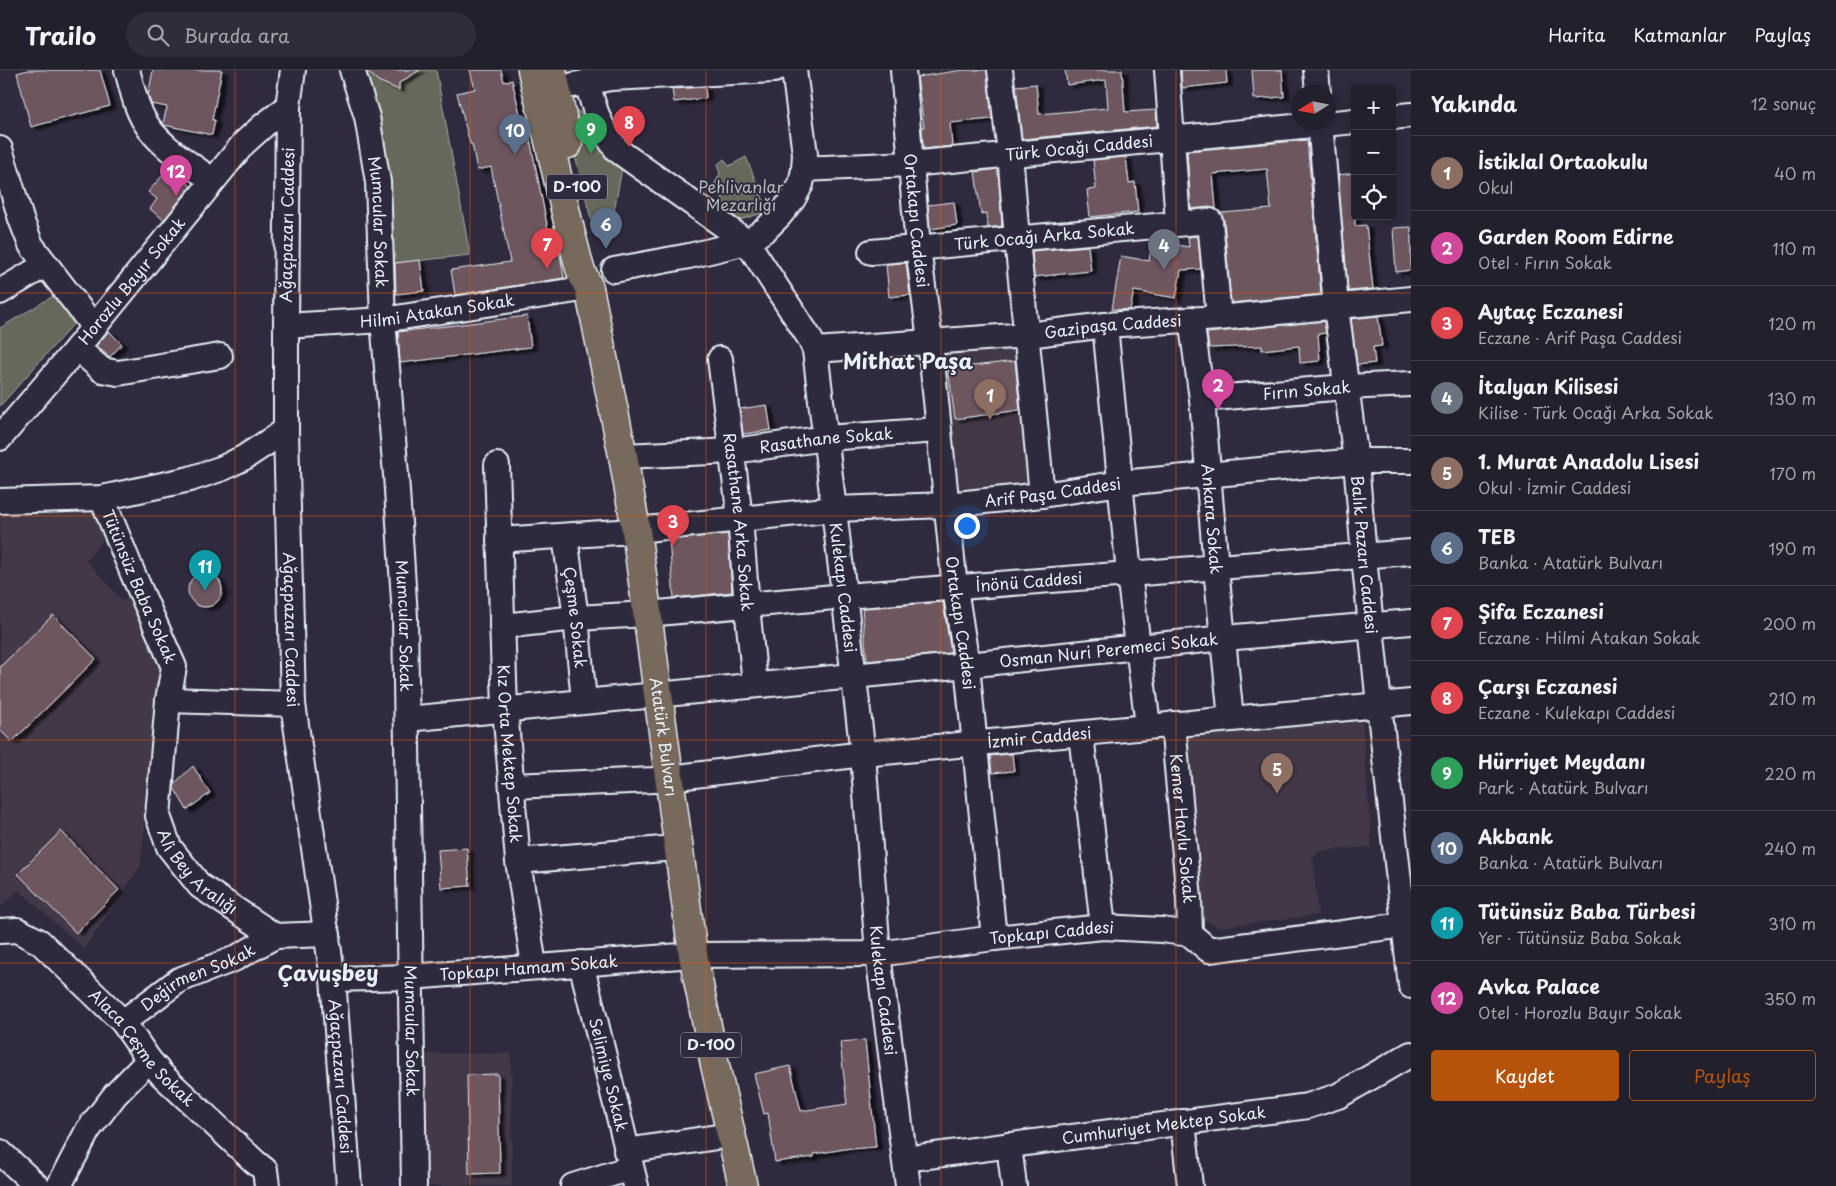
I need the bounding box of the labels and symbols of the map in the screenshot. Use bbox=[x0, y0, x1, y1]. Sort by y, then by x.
north arrow bbox=[1291, 85, 1336, 130]
pin: 8 bbox=[613, 106, 645, 147]
pin: 9 bbox=[575, 113, 607, 154]
pin: 10 bbox=[499, 114, 531, 155]
street label: Türk Ocağı Caddesi bbox=[1004, 128, 1154, 166]
street label: Ağaçpazarı Caddesi bbox=[273, 147, 299, 303]
street label: Ortakapı Caddesi bbox=[899, 152, 936, 289]
street label: Mumcular Sokak bbox=[363, 154, 395, 288]
pin: 12 bbox=[160, 155, 192, 196]
road number: D-100 bbox=[547, 174, 607, 200]
park label: Pehlivanlar Mezarlığı bbox=[698, 174, 785, 216]
pin: 6 bbox=[590, 208, 622, 249]
street label: Horozlu Bayır Sokak bbox=[72, 211, 190, 349]
street label: Türk Ocağı Arka Sokak bbox=[953, 215, 1135, 255]
pin: 7 bbox=[531, 228, 563, 269]
pin: 4 bbox=[1148, 229, 1180, 270]
street label: Hilmi Atakan Sokak bbox=[359, 287, 516, 332]
street label: Gazipaşa Caddesi bbox=[1043, 307, 1182, 344]
district label: Mithat Paşa bbox=[843, 344, 973, 376]
pin: 2 bbox=[1202, 369, 1234, 410]
street label: Fırın Sokak bbox=[1262, 374, 1351, 405]
pin: 1 bbox=[974, 379, 1006, 420]
street label: Rasathane Sokak bbox=[758, 420, 894, 458]
street label: Rasathane Arka Sokak bbox=[718, 431, 760, 612]
street label: Ankara Sokak bbox=[1196, 463, 1230, 575]
street label: Arif Paşa Caddesi bbox=[983, 470, 1122, 512]
street label: Balık Pazarı Caddesi bbox=[1346, 474, 1385, 635]
pin: 3 bbox=[657, 505, 689, 546]
street label: Tütünsüz Baba Sokak bbox=[97, 506, 184, 667]
your location bbox=[954, 513, 980, 539]
street label: Kulekapı Caddesi bbox=[825, 521, 864, 654]
pin: 11 bbox=[189, 550, 221, 591]
street label: Ağaçpazarı Caddesi bbox=[278, 552, 306, 709]
street label: Ortakapı Caddesi bbox=[941, 555, 982, 691]
street label: Mumcular Sokak bbox=[390, 559, 419, 692]
street label: Çeşme Sokak bbox=[558, 565, 594, 669]
street label: İnönü Caddesi bbox=[975, 565, 1083, 597]
street label: Osman Nuri Peremeci Sokak bbox=[998, 626, 1219, 673]
street label: Kız Orta Mektep Sokak bbox=[493, 664, 529, 844]
street label: Atatürk Bulvarı bbox=[645, 676, 685, 798]
street label: İzmir Caddesi bbox=[986, 719, 1093, 753]
street label: Kemer Havlu Sokak bbox=[1165, 752, 1202, 904]
pin: 5 bbox=[1261, 753, 1293, 794]
street label: Ali Bey Aralığı bbox=[153, 825, 243, 919]
street label: Topkapı Caddesi bbox=[988, 914, 1115, 949]
street label: Kulekapı Caddesi bbox=[865, 924, 904, 1057]
street label: Değirmen Sokak bbox=[135, 937, 259, 1016]
street label: Topkapı Hamam Sokak bbox=[438, 948, 619, 986]
district label: Çavuşbey bbox=[278, 956, 378, 988]
street label: Mumcular Sokak bbox=[400, 965, 426, 1097]
street label: Alaca Çeşme Sokak bbox=[84, 982, 201, 1111]
street label: Ağaçpazarı Caddesi bbox=[324, 998, 359, 1155]
street label: Selimiye Sokak bbox=[584, 1015, 635, 1134]
road number: D-100 bbox=[681, 1032, 741, 1058]
street label: Cumhuriyet Mektep Sokak bbox=[1060, 1099, 1267, 1149]

